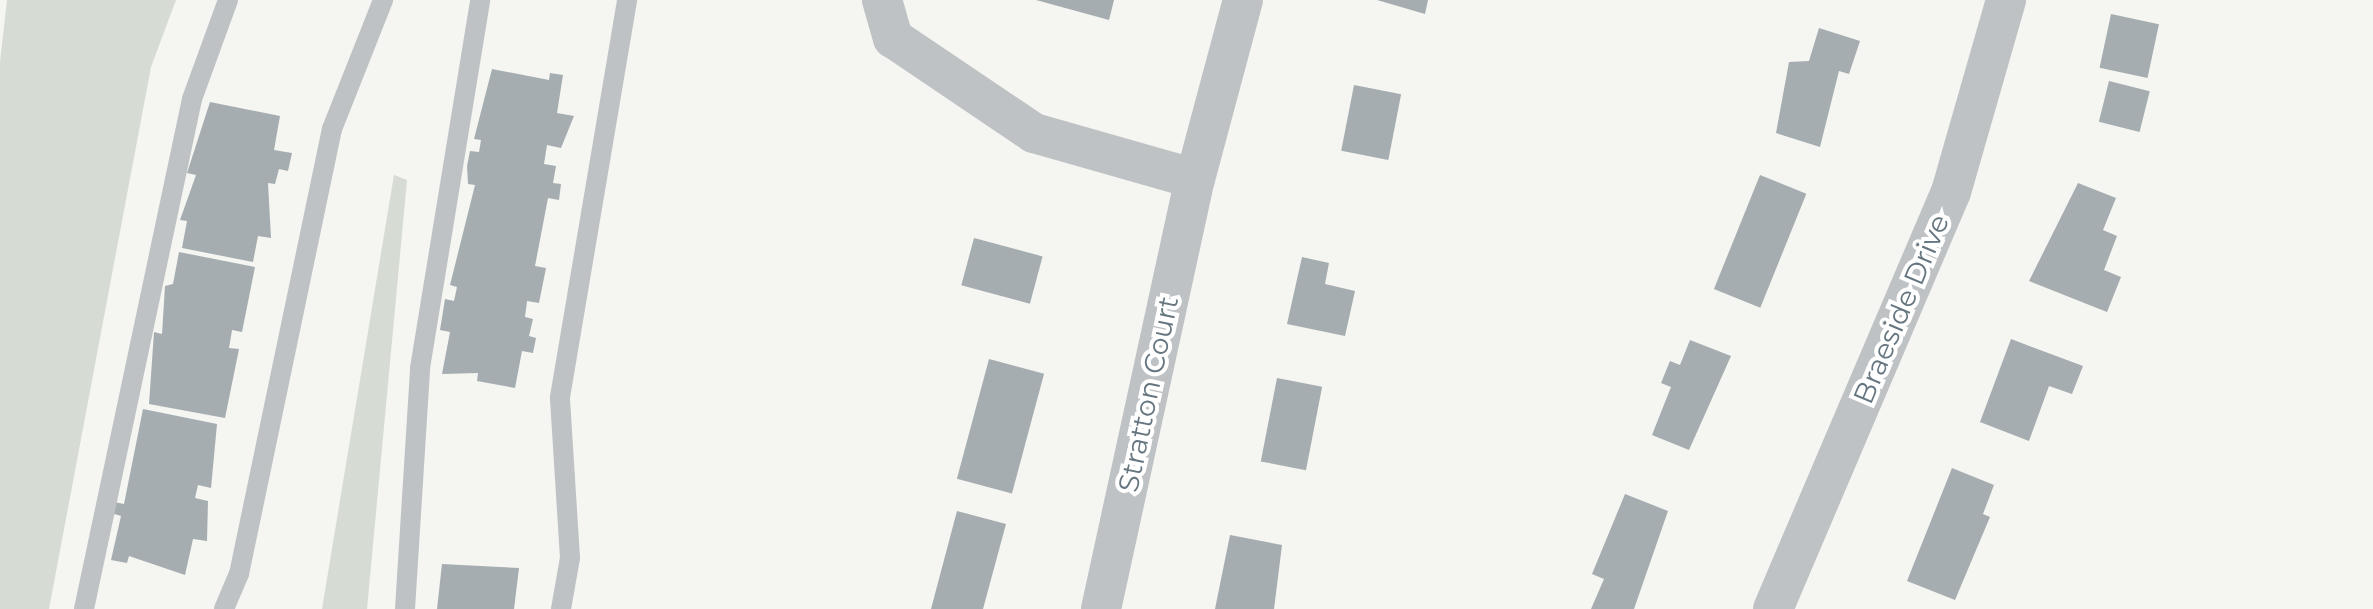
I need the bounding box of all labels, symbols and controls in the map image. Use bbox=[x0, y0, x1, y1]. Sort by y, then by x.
street label: Braeside Drive bbox=[1846, 209, 1956, 409]
street label: Stratton Court bbox=[1111, 293, 1185, 495]

